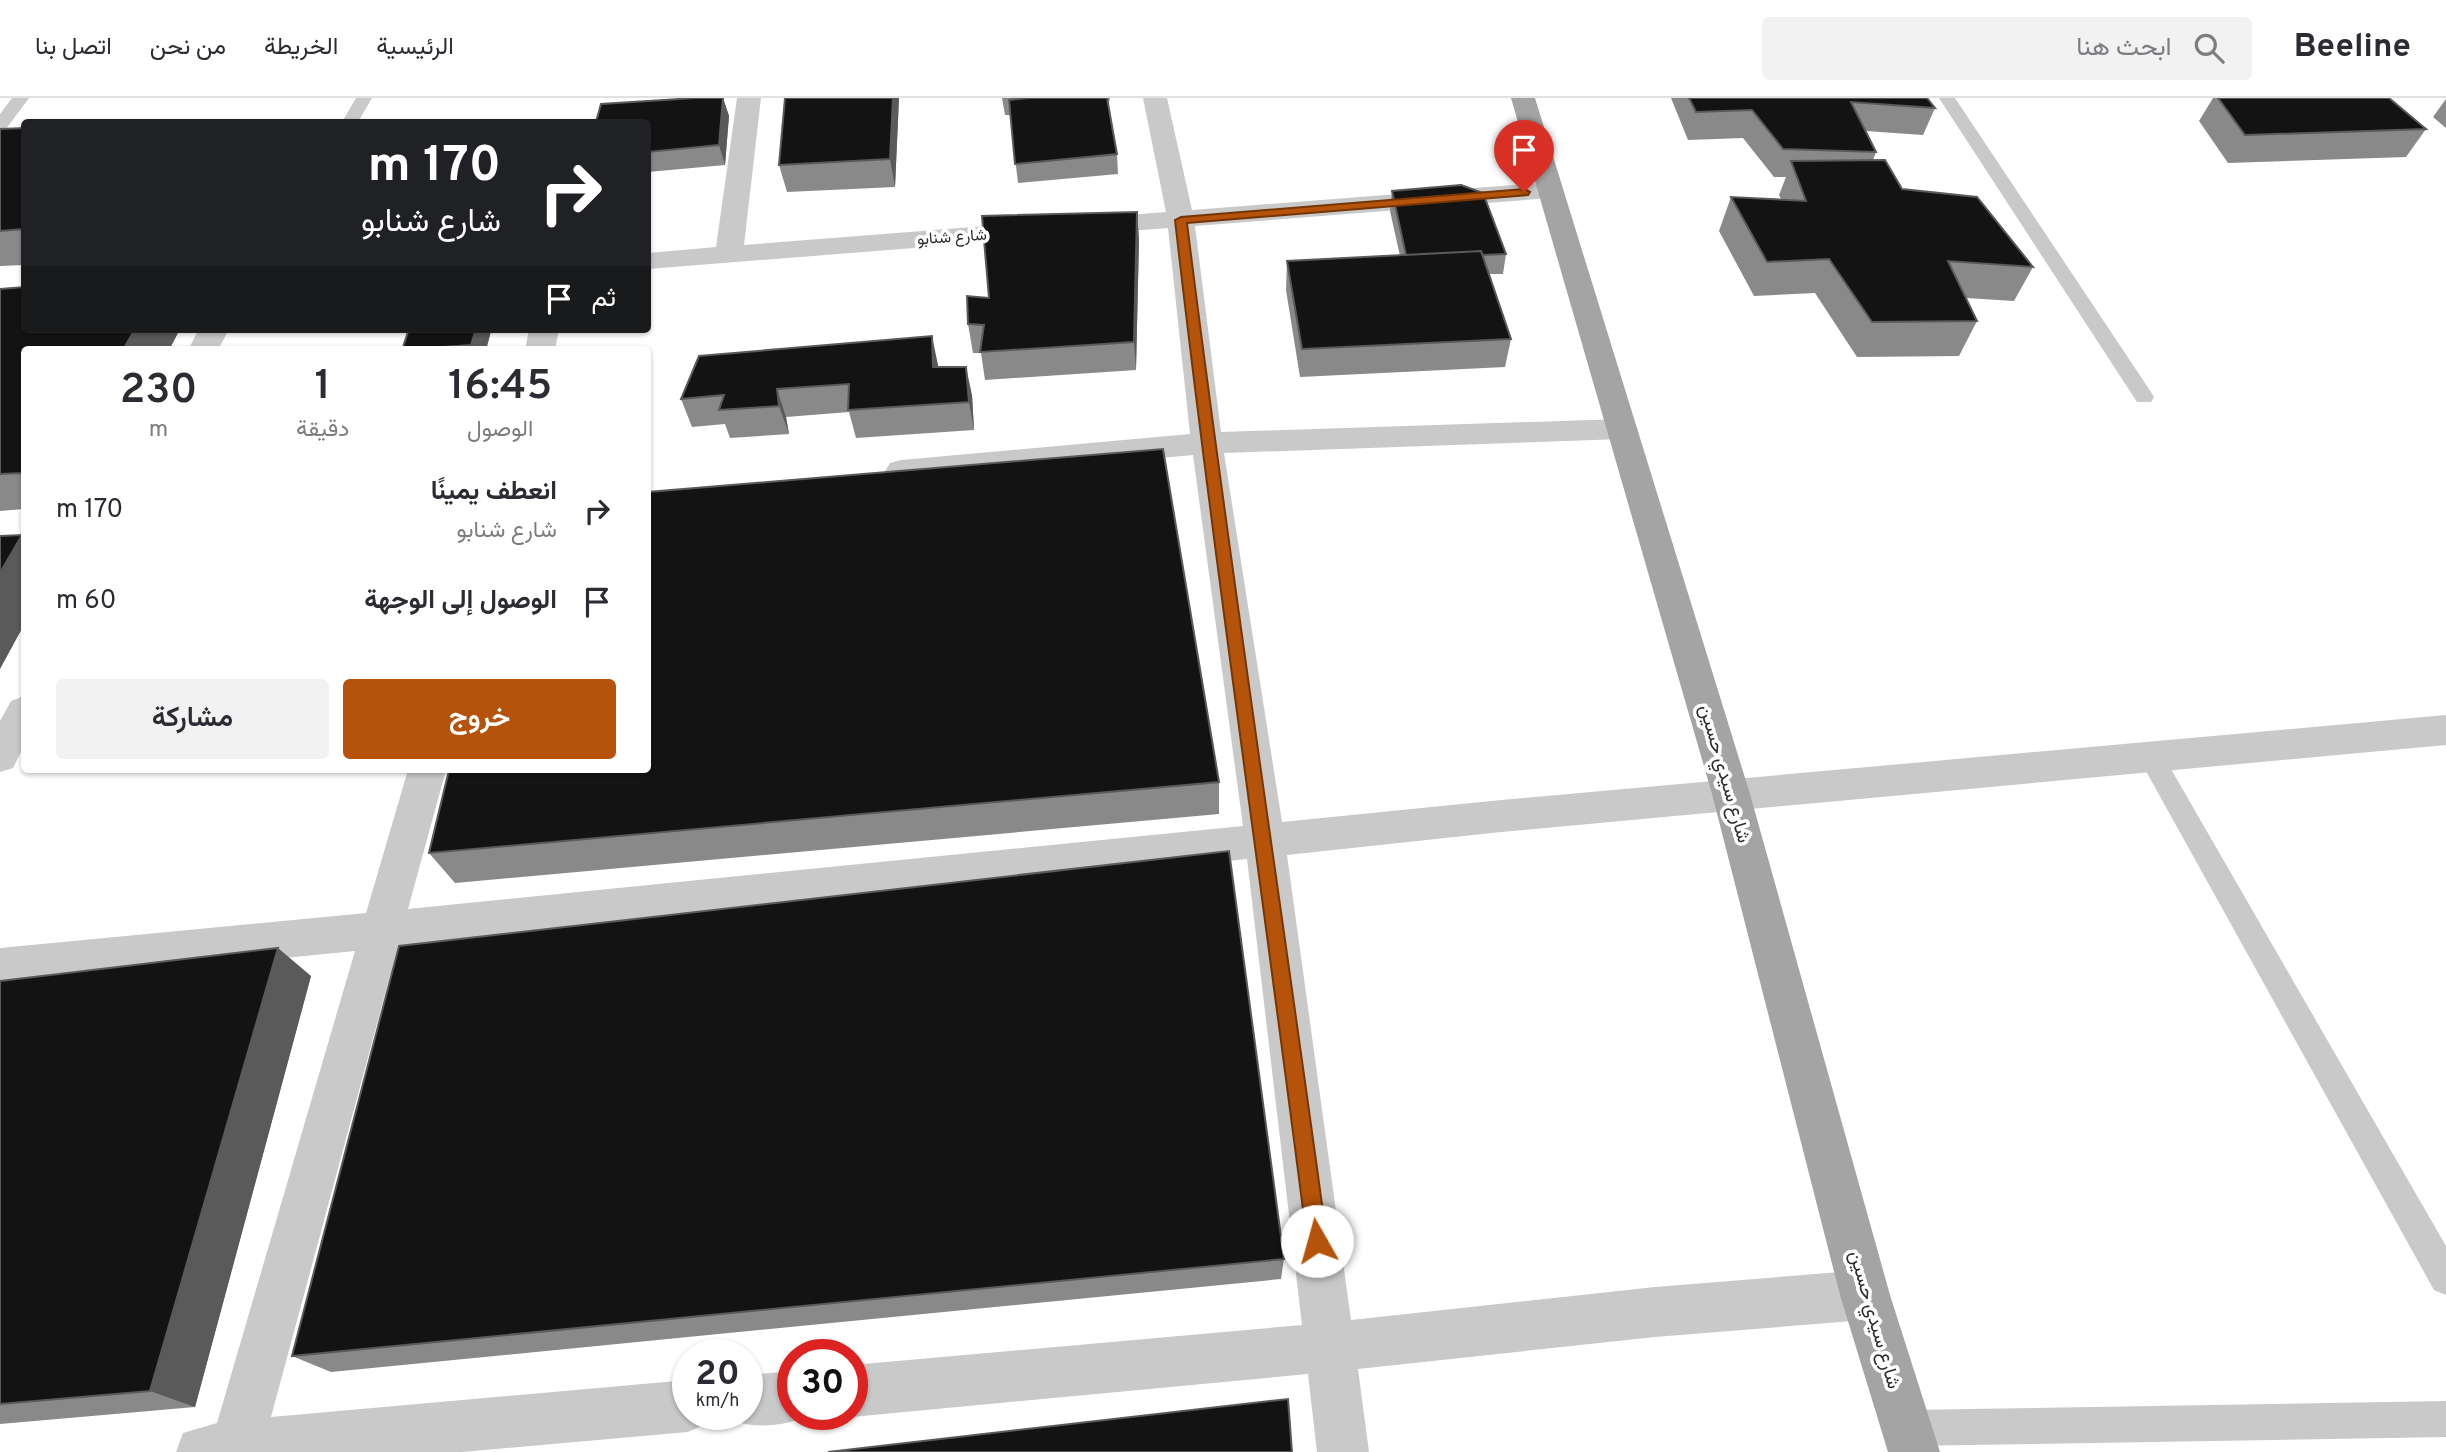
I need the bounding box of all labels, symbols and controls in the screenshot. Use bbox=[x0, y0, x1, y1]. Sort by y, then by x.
search box bbox=[1762, 17, 2252, 80]
text: Beeline bbox=[2294, 27, 2411, 69]
icon: search bbox=[2190, 29, 2228, 67]
text: ابحث هنا bbox=[2076, 32, 2172, 65]
text: اتصل بنا bbox=[35, 33, 112, 63]
text: من نحن bbox=[150, 33, 226, 63]
text: الخريطة bbox=[264, 33, 338, 63]
text: الرئيسية bbox=[376, 33, 454, 63]
pin bbox=[1494, 120, 1554, 192]
icon: arrive bbox=[1505, 131, 1543, 169]
text: 170 m bbox=[368, 137, 501, 199]
icon: right bbox=[525, 147, 616, 238]
text: شارع شنابو bbox=[361, 203, 501, 243]
street label: شارع شنابو bbox=[916, 226, 988, 250]
icon: arrive bbox=[540, 280, 578, 318]
text: ثم bbox=[592, 283, 616, 316]
text: 1 bbox=[314, 361, 331, 414]
text: 16:45 bbox=[448, 361, 552, 414]
text: 230 bbox=[120, 365, 197, 418]
text: m bbox=[149, 416, 168, 445]
text: دقيقة bbox=[296, 416, 349, 445]
text: الوصول bbox=[467, 416, 533, 445]
text: انعطف يمينًا bbox=[431, 476, 557, 509]
icon: right bbox=[578, 492, 616, 530]
text: 170 m bbox=[56, 494, 123, 527]
text: شارع شنابو bbox=[456, 517, 557, 546]
icon: arrive bbox=[578, 583, 616, 621]
text: 60 m bbox=[56, 585, 116, 618]
text: الوصول إلى الوجهة bbox=[364, 585, 557, 618]
button: مشاركة bbox=[56, 679, 329, 759]
button: خروج bbox=[343, 679, 616, 759]
street label: شارع سيدي حسين bbox=[1691, 702, 1755, 846]
position arrow bbox=[1280, 1204, 1354, 1278]
street label: شارع سيدي حسين bbox=[1841, 1248, 1905, 1392]
speed limit sign: 30 bbox=[777, 1339, 868, 1430]
text: 20 bbox=[695, 1353, 740, 1397]
text: km/h bbox=[696, 1390, 739, 1413]

